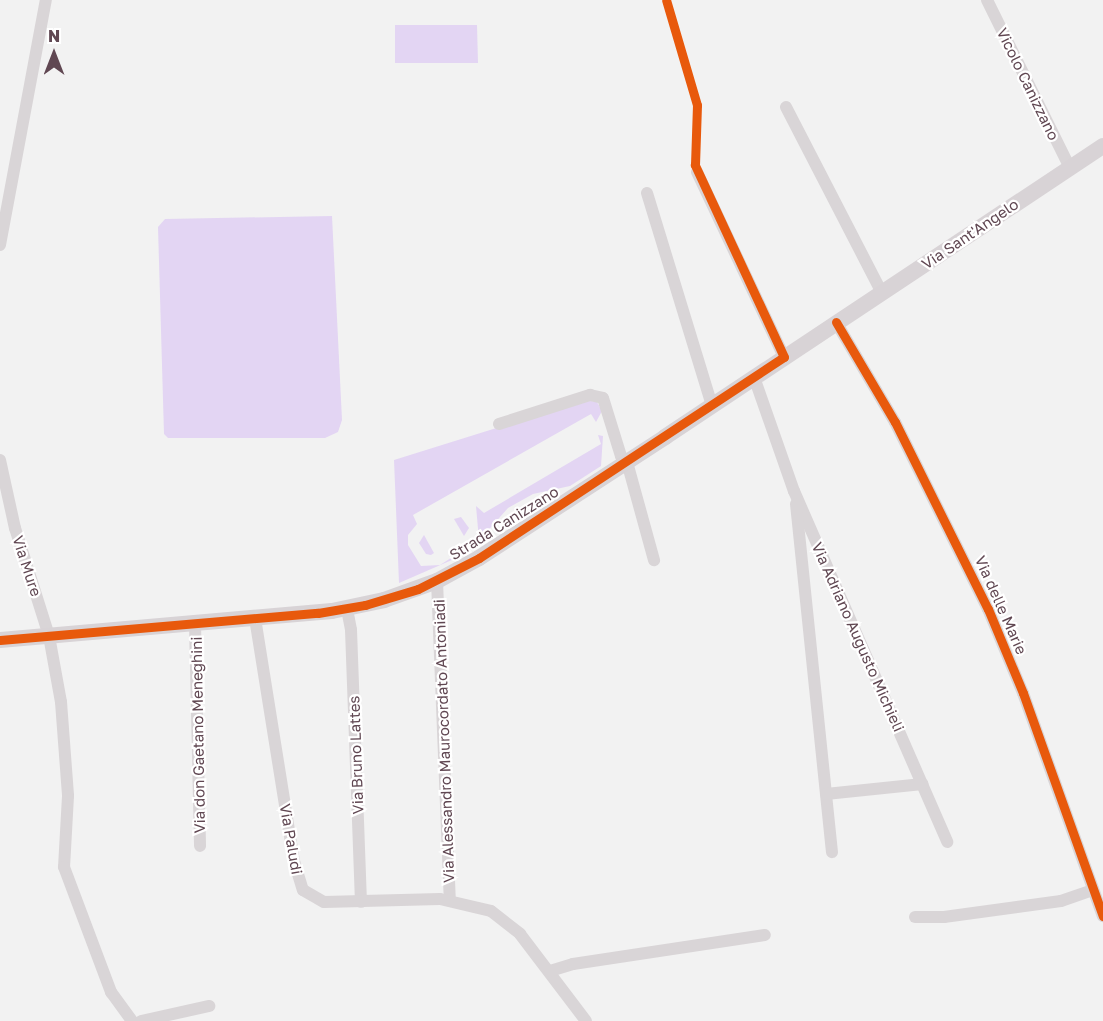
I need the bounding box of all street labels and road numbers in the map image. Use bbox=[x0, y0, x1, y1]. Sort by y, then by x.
street label: Vicolo Canizzano bbox=[993, 25, 1063, 143]
street label: Via Sant'Angelo bbox=[918, 195, 1022, 273]
street label: Strada Canizzano bbox=[446, 482, 562, 564]
street label: Via Mure bbox=[9, 533, 45, 599]
street label: Via Adriano Augusto Michieli bbox=[808, 540, 908, 734]
street label: Via delle Marie bbox=[971, 553, 1031, 657]
street label: Via Alessandro Maurocordato Antoniadi bbox=[430, 599, 458, 883]
street label: Via don Gaetano Meneghini bbox=[187, 636, 209, 834]
street label: Via Bruno Lattes bbox=[345, 695, 367, 815]
street label: Via Paludi bbox=[276, 802, 306, 876]

